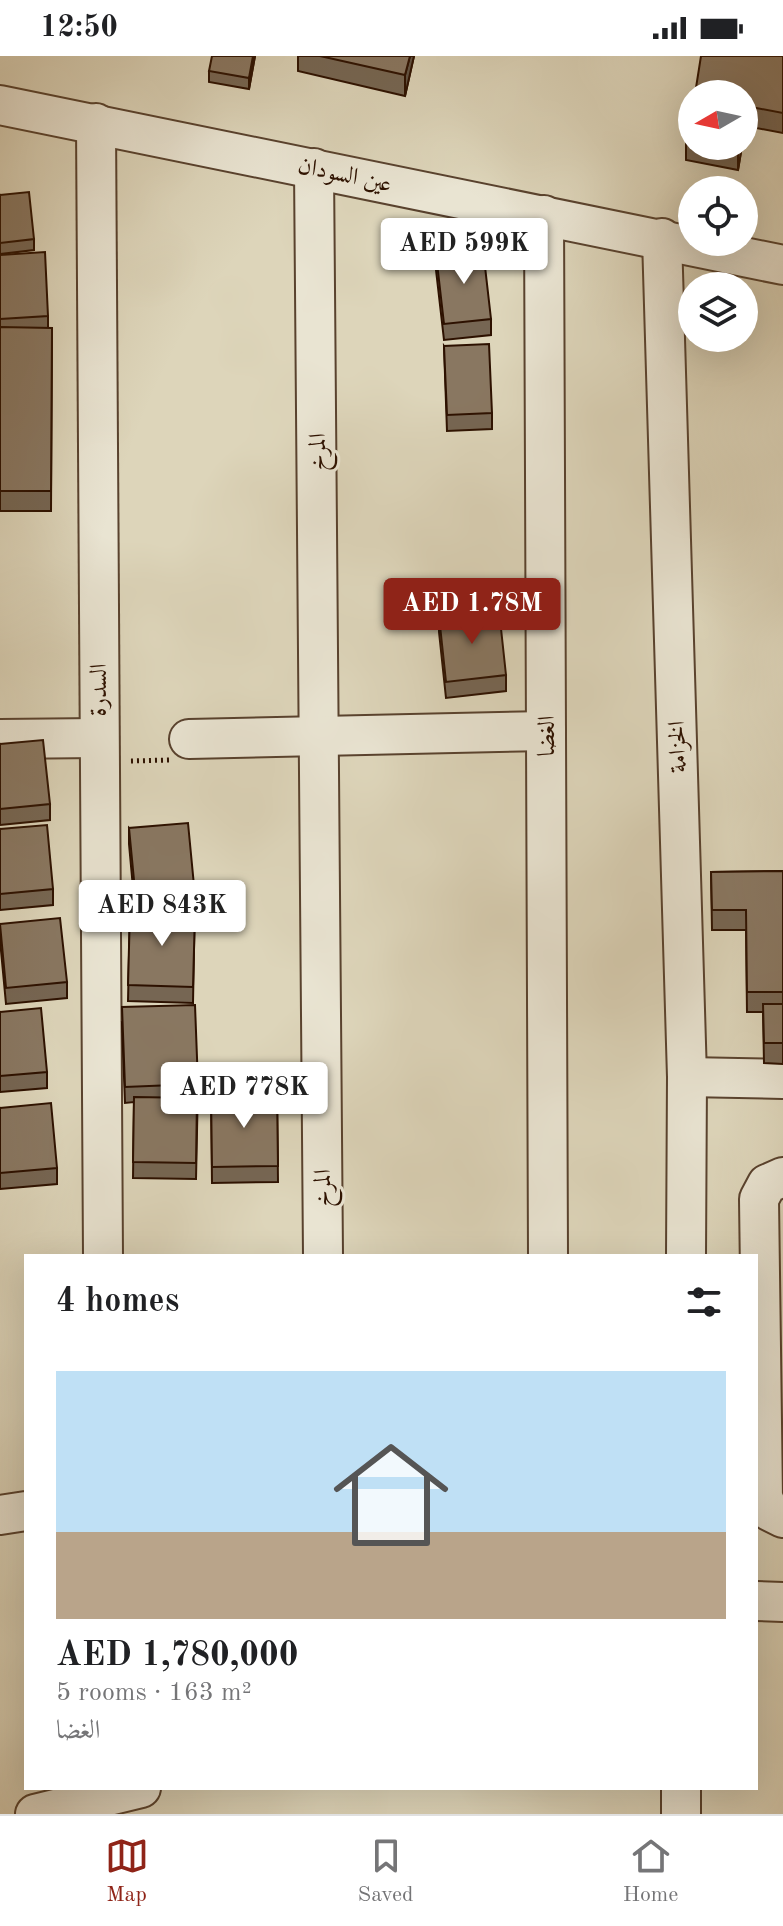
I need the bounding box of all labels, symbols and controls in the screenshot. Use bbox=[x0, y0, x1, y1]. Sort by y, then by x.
text: 12:50 bbox=[40, 13, 118, 43]
north arrow bbox=[678, 80, 758, 160]
map controls bbox=[678, 80, 758, 352]
street label: عين السودان bbox=[295, 154, 394, 199]
button: locate bbox=[678, 176, 758, 256]
pin: AED 599K bbox=[381, 218, 547, 286]
text: AED 599K bbox=[399, 231, 529, 257]
button: layers bbox=[678, 272, 758, 352]
street label: المرخ bbox=[307, 433, 338, 471]
pin: AED 1.78M bbox=[380, 578, 564, 646]
text: AED 1.78M bbox=[402, 591, 542, 617]
street label: السدرة bbox=[88, 664, 112, 716]
street label: الغضا bbox=[536, 715, 560, 757]
street label: الخزامة bbox=[666, 720, 693, 773]
pin: AED 843K bbox=[79, 880, 245, 948]
text: AED 843K bbox=[97, 893, 227, 919]
pin: AED 778K bbox=[161, 1062, 327, 1130]
text: AED 778K bbox=[179, 1075, 309, 1101]
street label: المرخ bbox=[312, 1169, 343, 1207]
icon: filters bbox=[682, 1280, 726, 1324]
text: 4 homes bbox=[56, 1285, 179, 1319]
icon: home bbox=[319, 1423, 463, 1567]
text: AED 1,780,000 bbox=[56, 1639, 298, 1673]
text: 5 rooms · 163 m² bbox=[56, 1680, 252, 1706]
text: الغضا bbox=[56, 1718, 100, 1744]
tab: Map bbox=[105, 1834, 149, 1909]
tab: Saved bbox=[358, 1834, 414, 1909]
tab: Home bbox=[623, 1834, 678, 1909]

